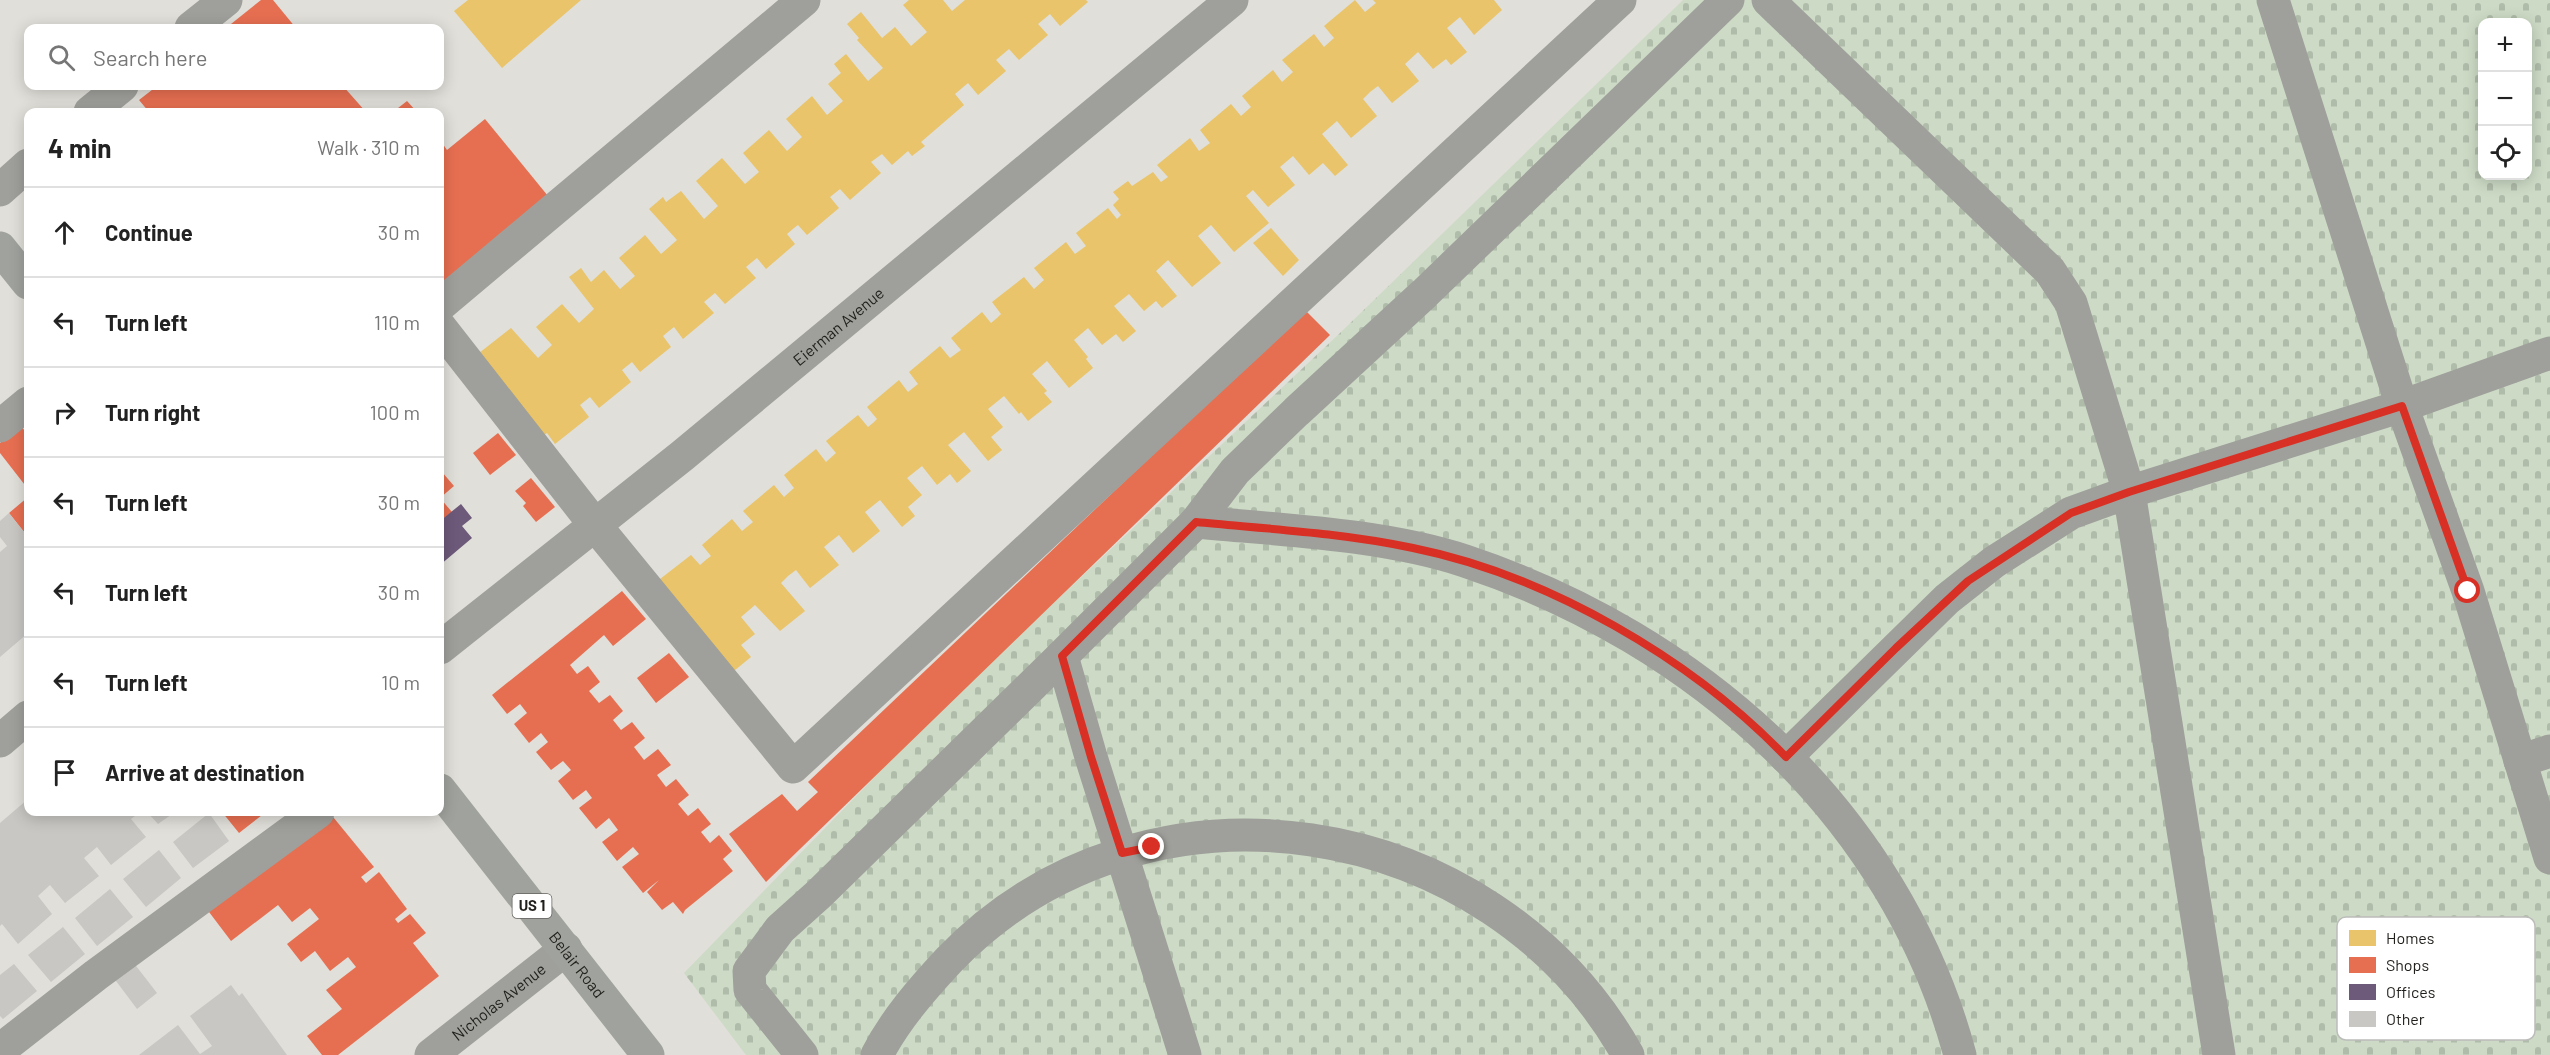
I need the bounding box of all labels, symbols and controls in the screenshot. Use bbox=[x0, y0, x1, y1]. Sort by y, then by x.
map controls bbox=[2478, 18, 2532, 180]
button: + bbox=[2478, 18, 2532, 72]
search box bbox=[24, 24, 444, 90]
icon: search bbox=[45, 41, 78, 74]
text: Search here bbox=[93, 44, 207, 70]
button: − bbox=[2478, 72, 2532, 126]
button: locate bbox=[2478, 126, 2532, 180]
text: 4 min bbox=[48, 132, 112, 163]
text: Walk · 310 m bbox=[317, 135, 420, 159]
icon: ahead bbox=[48, 216, 81, 249]
text: Continue bbox=[105, 219, 193, 245]
text: 30 m bbox=[378, 220, 420, 244]
street label: Eierman Avenue bbox=[789, 283, 887, 369]
icon: left bbox=[48, 306, 81, 339]
text: Turn left bbox=[105, 309, 188, 335]
text: 110 m bbox=[374, 310, 420, 334]
icon: right bbox=[48, 396, 81, 429]
text: Turn right bbox=[105, 399, 200, 425]
text: 100 m bbox=[370, 400, 420, 424]
icon: left bbox=[48, 486, 81, 519]
text: Turn left bbox=[105, 489, 188, 515]
text: 30 m bbox=[378, 490, 420, 514]
icon: left bbox=[48, 576, 81, 609]
route start bbox=[2454, 577, 2480, 603]
text: Turn left bbox=[105, 579, 188, 605]
text: 30 m bbox=[378, 580, 420, 604]
icon: left bbox=[48, 666, 81, 699]
text: Turn left bbox=[105, 669, 188, 695]
text: 10 m bbox=[381, 670, 420, 694]
icon: arrive bbox=[48, 756, 81, 789]
text: Arrive at destination bbox=[105, 759, 304, 785]
route end bbox=[1138, 833, 1164, 859]
road number: US 1 bbox=[512, 894, 552, 918]
legend bbox=[2337, 917, 2535, 1040]
street label: Belair Road bbox=[546, 927, 609, 1001]
text: Homes bbox=[2386, 928, 2434, 947]
text: Shops bbox=[2386, 955, 2429, 974]
street label: Nicholas Avenue bbox=[448, 959, 549, 1044]
text: Offices bbox=[2386, 982, 2435, 1001]
text: Other bbox=[2386, 1009, 2425, 1028]

